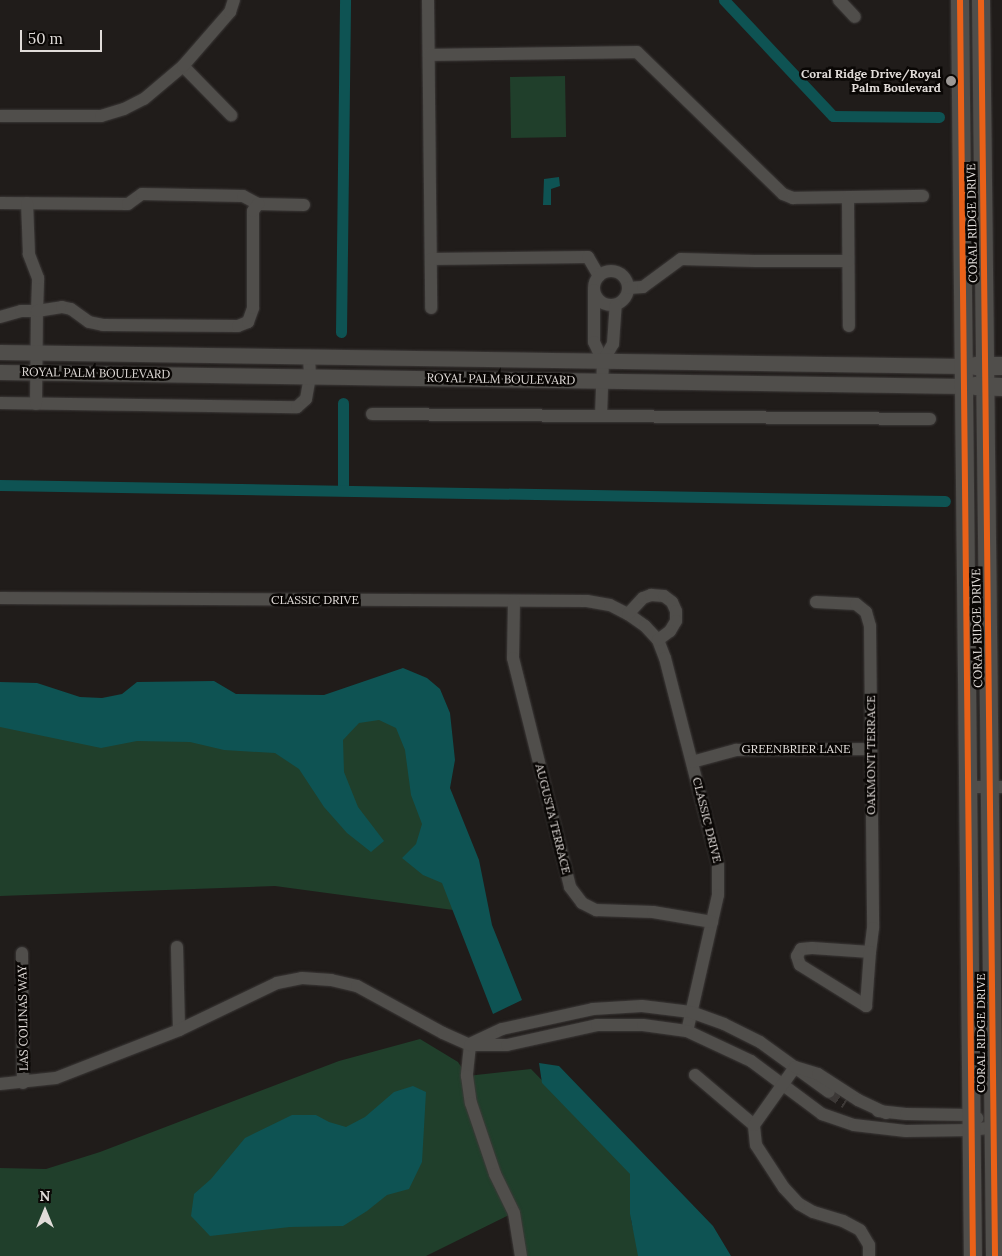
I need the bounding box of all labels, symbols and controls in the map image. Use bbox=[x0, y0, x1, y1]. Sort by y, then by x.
scale bar bbox=[22, 20, 105, 52]
text: 50 m bbox=[28, 29, 63, 48]
place label: Coral Ridge Drive/Royal Palm Boulevard bbox=[801, 67, 941, 95]
marker: Coral Ridge Drive/Royal Palm Boulevard bbox=[945, 75, 957, 87]
street label: CORAL RIDGE DRIVE bbox=[964, 163, 980, 283]
street label: ROYAL PALM BOULEVARD bbox=[22, 365, 170, 381]
street label: ROYAL PALM BOULEVARD bbox=[427, 371, 575, 387]
street label: CORAL RIDGE DRIVE bbox=[969, 568, 985, 688]
street label: CLASSIC DRIVE bbox=[271, 593, 359, 607]
street label: OAKMONT TERRACE bbox=[864, 695, 878, 815]
street label: GREENBRIER LANE bbox=[741, 742, 851, 756]
street label: AUGUSTA TERRACE bbox=[532, 762, 574, 876]
street label: CLASSIC DRIVE bbox=[689, 776, 725, 864]
street label: LAS COLINAS WAY bbox=[15, 965, 31, 1071]
street label: CORAL RIDGE DRIVE bbox=[974, 973, 988, 1093]
north arrow bbox=[20, 1186, 70, 1236]
text: N bbox=[40, 1187, 50, 1205]

